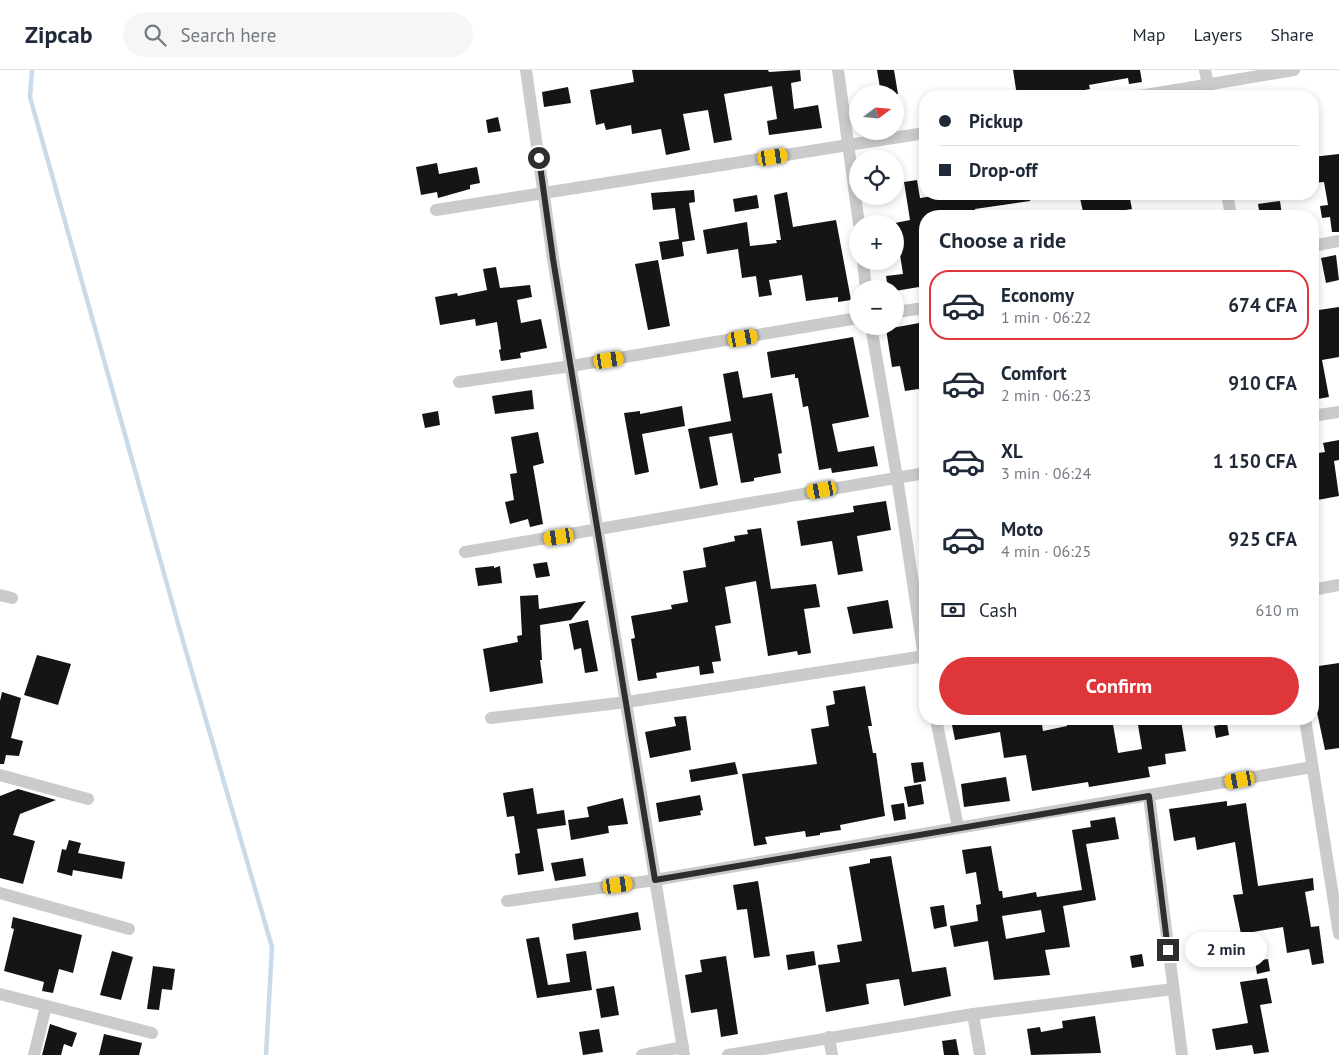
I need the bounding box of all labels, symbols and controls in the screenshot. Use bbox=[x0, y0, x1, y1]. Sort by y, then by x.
search box bbox=[123, 12, 473, 57]
text: Zipcab bbox=[25, 19, 93, 50]
icon: search bbox=[141, 21, 169, 49]
text: Search here bbox=[181, 23, 276, 47]
text: Map bbox=[1133, 23, 1165, 46]
text: Layers bbox=[1193, 23, 1242, 46]
text: Share bbox=[1270, 23, 1314, 46]
north arrow bbox=[849, 85, 904, 140]
map controls bbox=[849, 85, 904, 335]
text: Pickup bbox=[969, 109, 1023, 133]
route start bbox=[528, 147, 550, 169]
car bbox=[757, 147, 788, 167]
button: locate bbox=[849, 150, 904, 205]
text: Drop-off bbox=[969, 158, 1037, 182]
button: + bbox=[849, 215, 904, 270]
text: Choose a ride bbox=[939, 226, 1066, 254]
button: − bbox=[849, 280, 904, 335]
icon: car bbox=[941, 283, 986, 328]
text: Economy bbox=[1001, 283, 1074, 307]
text: 674 CFA bbox=[1228, 293, 1297, 317]
text: 1 min · 06:22 bbox=[1001, 307, 1091, 327]
car bbox=[726, 328, 759, 348]
car bbox=[593, 350, 624, 370]
icon: car bbox=[941, 361, 986, 406]
text: Comfort bbox=[1001, 361, 1067, 385]
text: 910 CFA bbox=[1228, 371, 1297, 395]
text: 2 min · 06:23 bbox=[1001, 385, 1091, 405]
icon: car bbox=[941, 439, 986, 484]
text: XL bbox=[1001, 439, 1023, 463]
text: 1 150 CFA bbox=[1213, 449, 1297, 473]
text: 3 min · 06:24 bbox=[1001, 463, 1091, 483]
car bbox=[805, 480, 838, 500]
icon: car bbox=[941, 517, 986, 562]
text: Moto bbox=[1001, 517, 1043, 541]
car bbox=[543, 527, 574, 547]
text: 925 CFA bbox=[1228, 527, 1297, 551]
text: 4 min · 06:25 bbox=[1001, 541, 1091, 561]
icon: cash bbox=[939, 596, 967, 624]
text: Cash bbox=[979, 598, 1017, 622]
text: 610 m bbox=[1256, 600, 1299, 620]
button: Confirm bbox=[939, 657, 1299, 715]
car bbox=[1223, 770, 1256, 790]
car bbox=[602, 875, 633, 895]
callout: 2 min bbox=[1186, 932, 1268, 968]
route end bbox=[1157, 939, 1179, 961]
text: 2 min bbox=[1206, 939, 1246, 959]

